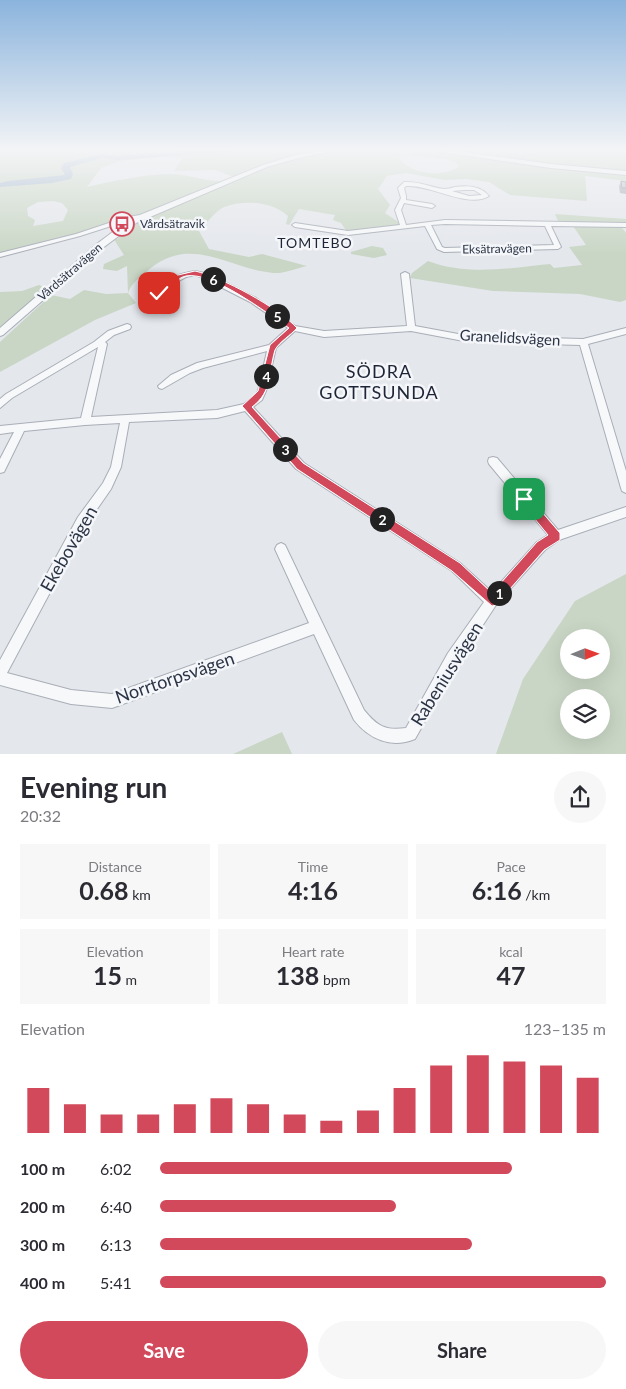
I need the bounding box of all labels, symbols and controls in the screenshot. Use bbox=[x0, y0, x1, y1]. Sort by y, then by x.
bus stop icon: Vårdsätravik bbox=[109, 211, 135, 237]
place label: Vårdsätravik bbox=[140, 216, 206, 231]
district label: TOMTEBO bbox=[277, 234, 353, 251]
street label: Vårdsätravägen bbox=[34, 239, 105, 304]
street label: Eksätravägen bbox=[462, 240, 532, 257]
pin: 6 bbox=[200, 266, 226, 292]
text: 6 bbox=[209, 271, 218, 288]
pin bbox=[138, 272, 180, 314]
icon: check bbox=[145, 279, 173, 307]
pin: 5 bbox=[264, 304, 290, 328]
text: 5 bbox=[273, 308, 282, 325]
street label: Granelidsvägen bbox=[459, 325, 561, 349]
district label: SÖDRA GOTTSUNDA bbox=[319, 360, 439, 403]
pin: 4 bbox=[254, 364, 278, 388]
text: 4 bbox=[262, 368, 271, 385]
pin: 3 bbox=[272, 436, 298, 462]
text: 3 bbox=[281, 441, 290, 458]
pin bbox=[503, 478, 545, 520]
icon: arrive bbox=[510, 485, 538, 513]
street label: Ekebovägen bbox=[35, 502, 101, 595]
pin: 2 bbox=[370, 506, 394, 532]
text: 2 bbox=[378, 511, 387, 528]
pin: 1 bbox=[486, 580, 512, 606]
text: 1 bbox=[495, 585, 504, 602]
street label: Rabeniusvägen bbox=[405, 617, 487, 730]
north arrow bbox=[560, 629, 610, 679]
map controls bbox=[560, 629, 610, 739]
street label: Norrtorpsvägen bbox=[112, 646, 237, 708]
button: layers bbox=[560, 689, 610, 739]
text: Evening run bbox=[20, 770, 167, 804]
button: share bbox=[554, 771, 606, 823]
text: 20:32 bbox=[20, 806, 61, 825]
text: Distance bbox=[88, 858, 142, 875]
text: Time bbox=[298, 858, 328, 875]
text: Pace bbox=[496, 858, 526, 875]
text: 0.68 bbox=[79, 875, 129, 905]
text: 4:16 bbox=[288, 875, 338, 905]
text: 6:16 bbox=[472, 875, 522, 905]
text: km bbox=[129, 886, 151, 903]
text: /km bbox=[522, 886, 550, 903]
text: Elevation bbox=[87, 943, 143, 960]
text: Heart rate bbox=[282, 943, 344, 960]
text: kcal bbox=[499, 943, 523, 960]
text: 15 bbox=[93, 960, 122, 990]
text: 138 bbox=[276, 960, 319, 990]
text: 47 bbox=[496, 960, 526, 990]
text: m bbox=[122, 971, 137, 988]
text: bpm bbox=[319, 971, 350, 988]
text: Elevation bbox=[20, 1019, 85, 1038]
text: 123–135 m bbox=[524, 1019, 606, 1038]
text: 100 m bbox=[20, 1159, 65, 1178]
text: 6:02 bbox=[100, 1159, 132, 1178]
text: 200 m bbox=[20, 1197, 65, 1216]
text: 6:40 bbox=[100, 1197, 132, 1216]
text: 300 m bbox=[20, 1235, 65, 1254]
text: 6:13 bbox=[100, 1235, 132, 1254]
text: 400 m bbox=[20, 1273, 65, 1292]
text: 5:41 bbox=[100, 1273, 132, 1292]
button: Save bbox=[20, 1321, 308, 1379]
button: Share bbox=[318, 1321, 606, 1379]

